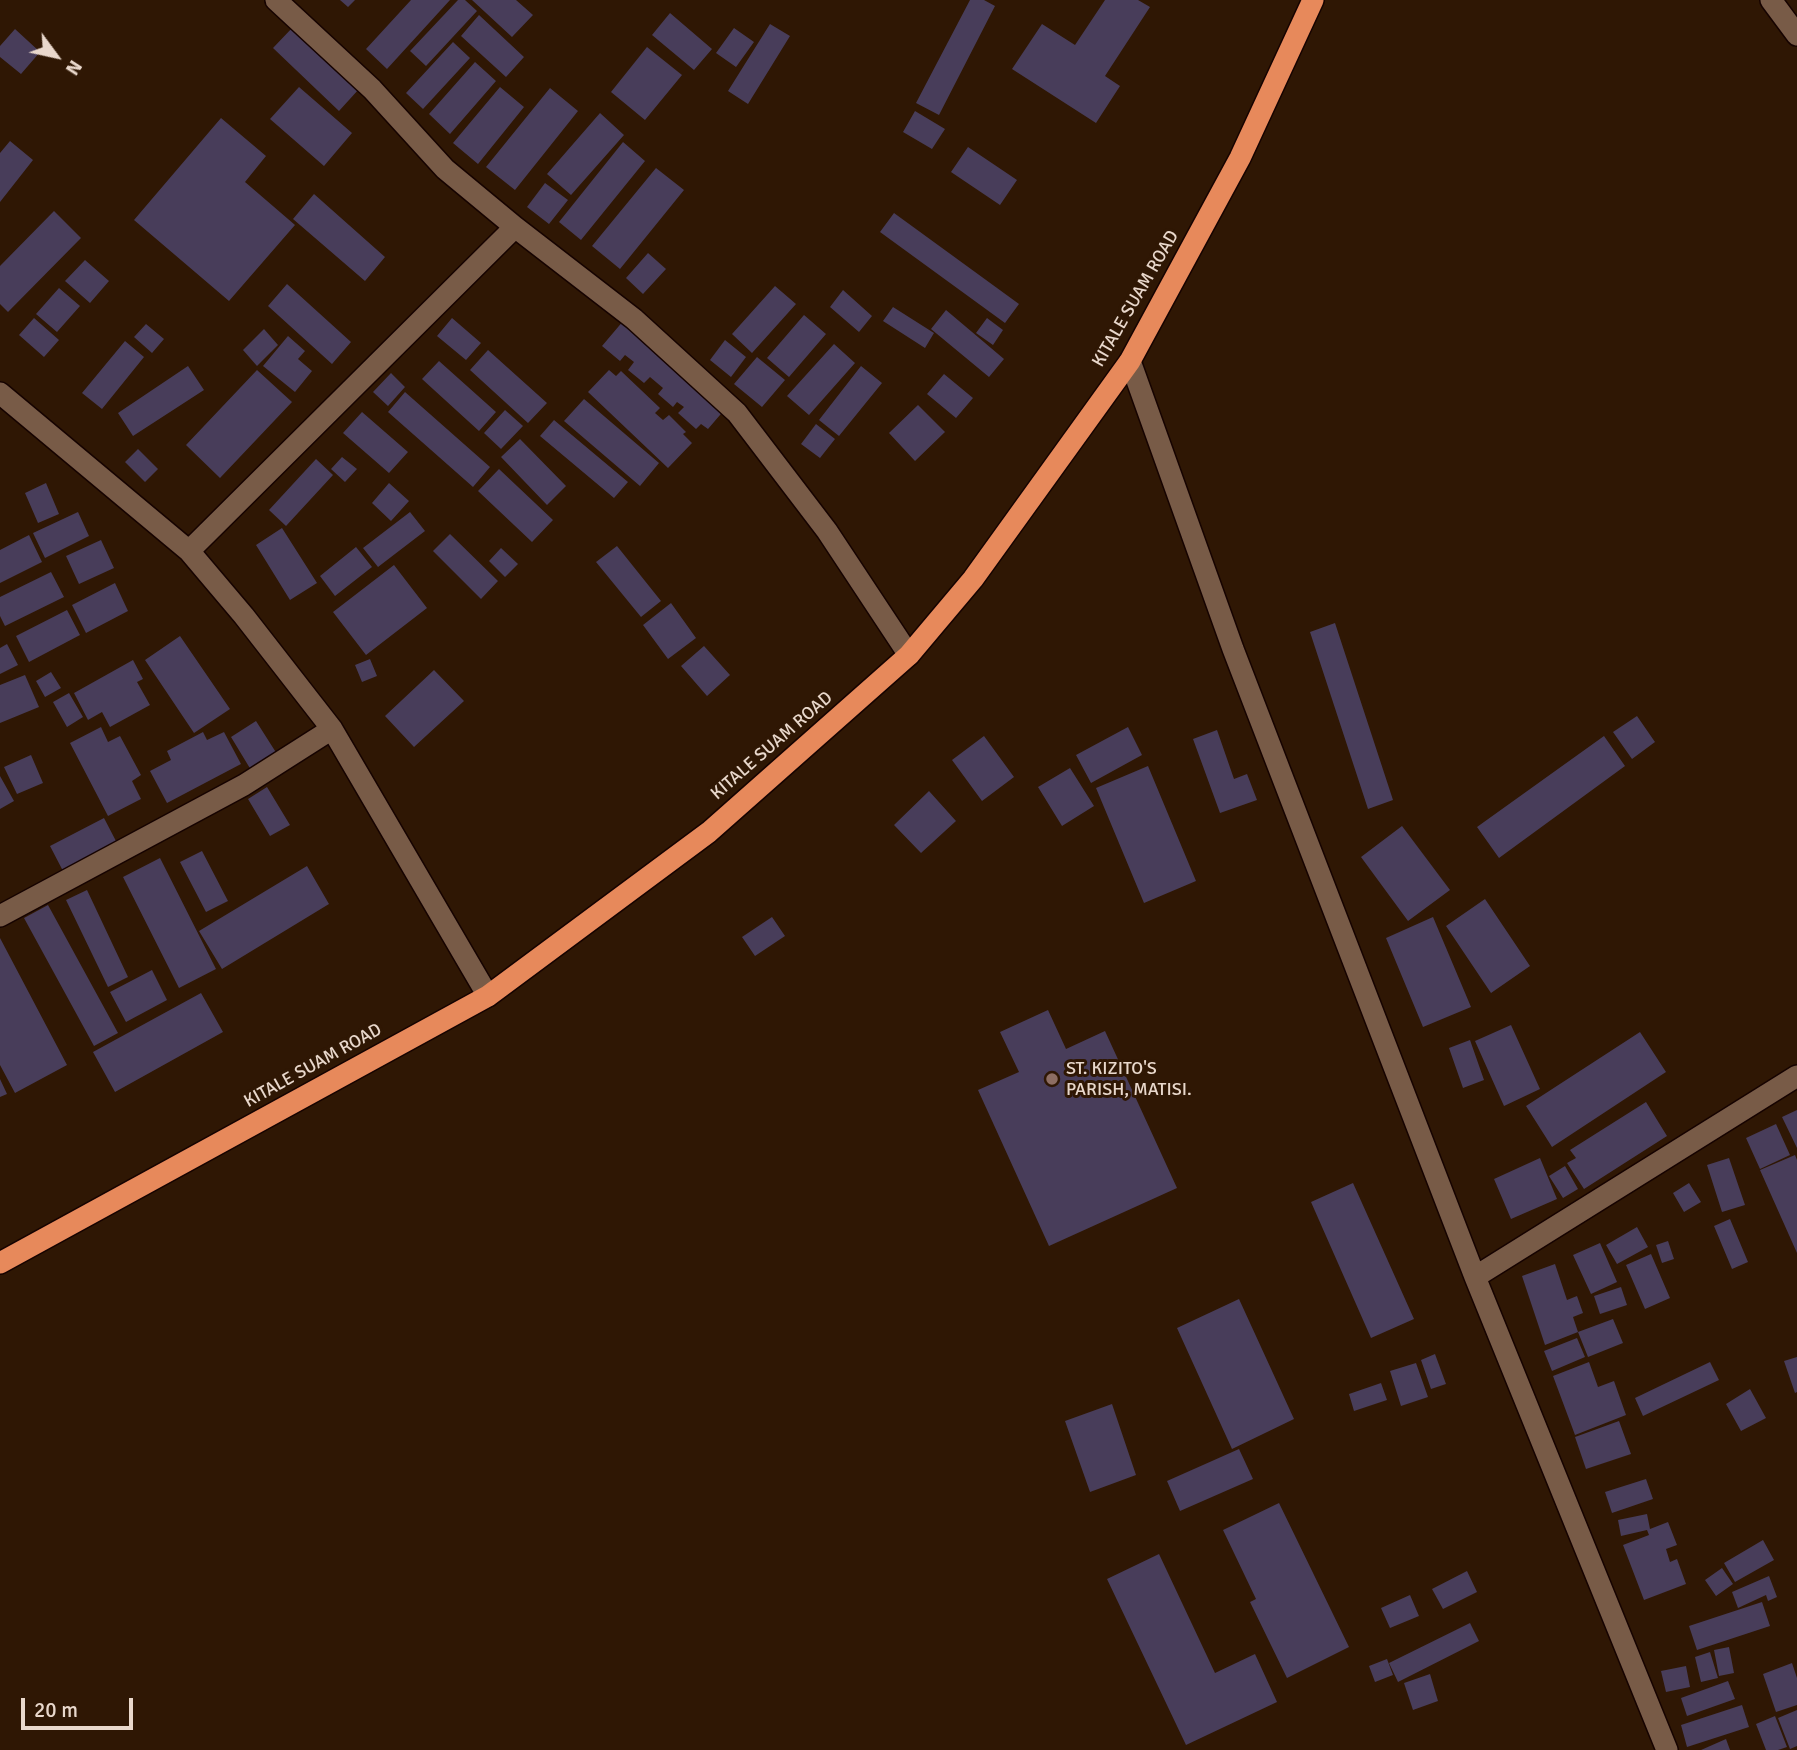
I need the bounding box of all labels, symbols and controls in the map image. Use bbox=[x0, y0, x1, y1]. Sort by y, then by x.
north arrow bbox=[21, 21, 91, 91]
text: N bbox=[60, 55, 87, 80]
street label: KITALE SUAM ROAD bbox=[1088, 227, 1184, 371]
street label: KITALE SUAM ROAD bbox=[707, 687, 837, 805]
street label: KITALE SUAM ROAD bbox=[240, 1019, 386, 1113]
place label: ST. KIZITO'S PARISH, MATISI. bbox=[1066, 1058, 1192, 1100]
marker: ST. KIZITO'S PARISH, MATISI. bbox=[1044, 1071, 1060, 1087]
scale bar bbox=[24, 1684, 136, 1728]
text: 20 m bbox=[34, 1697, 78, 1723]

